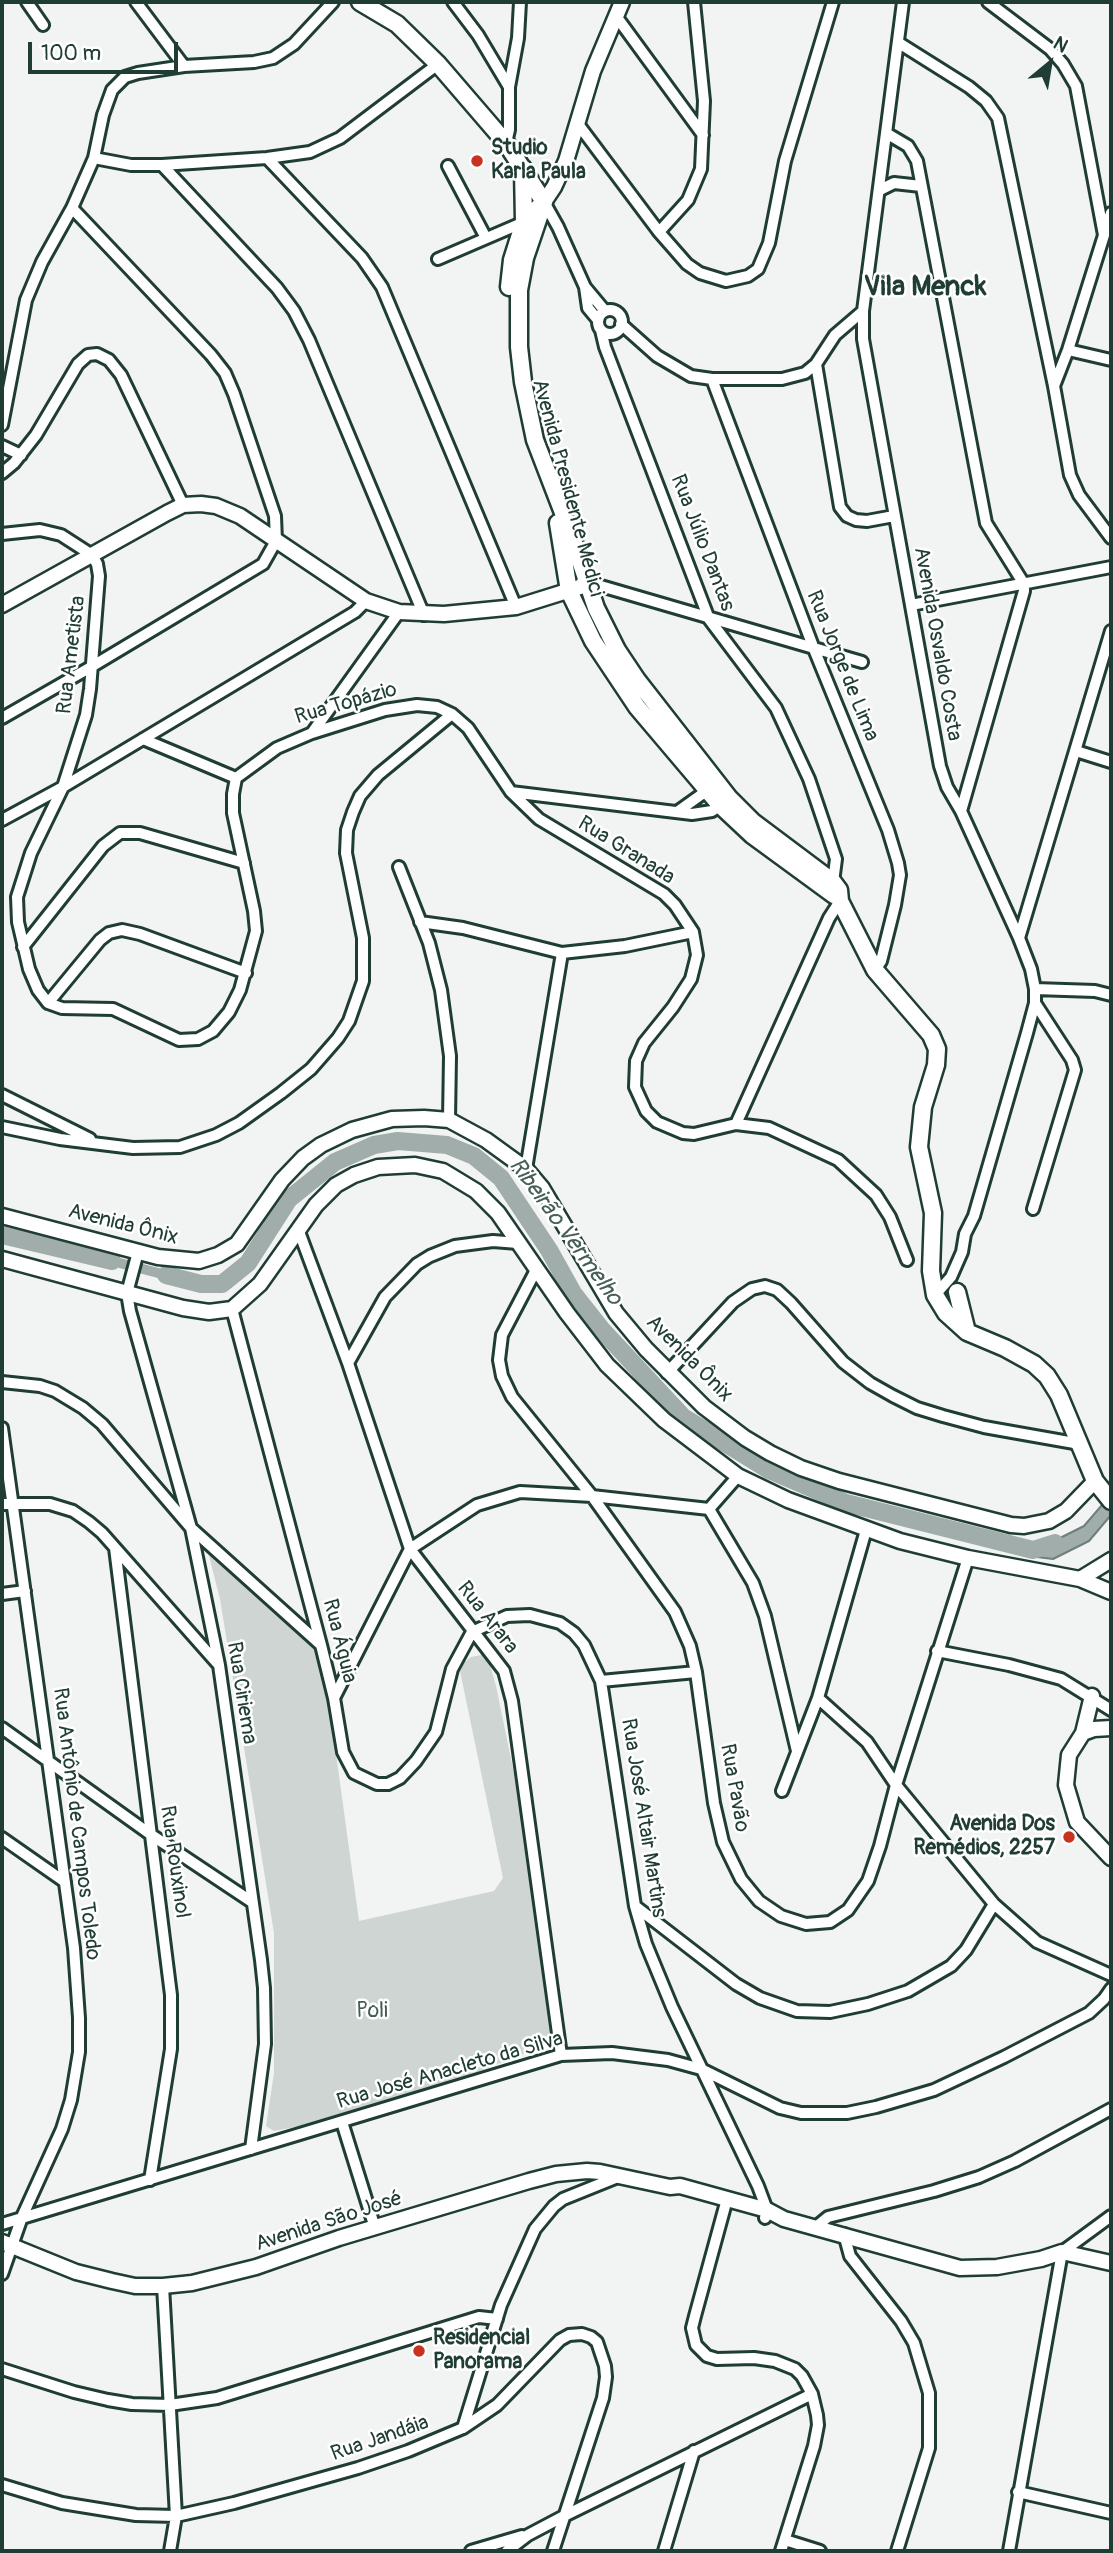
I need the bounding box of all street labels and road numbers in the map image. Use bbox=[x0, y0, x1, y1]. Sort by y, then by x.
street label: Avenida Presidente Médici bbox=[526, 377, 608, 599]
street label: Rua Júlio Dantas bbox=[664, 471, 740, 615]
street label: Avenida Osvaldo Costa bbox=[908, 545, 966, 743]
street label: Rua Jorge de Lima bbox=[800, 587, 884, 745]
street label: Rua Ametista bbox=[52, 594, 92, 716]
street label: Rua Topázio bbox=[292, 677, 400, 731]
street label: Rua Granada bbox=[573, 811, 679, 891]
street label: Avenida Ônix bbox=[65, 1199, 181, 1251]
street label: Avenida Ônix bbox=[640, 1310, 738, 1408]
street label: Rua Arara bbox=[451, 1577, 523, 1659]
street label: Rua Águia bbox=[316, 1596, 362, 1686]
street label: Rua Ciriema bbox=[220, 1640, 262, 1746]
street label: Rua Antônio de Campos Toledo bbox=[47, 1686, 105, 1962]
street label: Rua José Altair Martins bbox=[615, 1717, 671, 1919]
street label: Rua Pavão bbox=[714, 1742, 754, 1834]
street label: Rua Rouxinol bbox=[154, 1804, 194, 1920]
street label: Rua José Anacleto da Silva bbox=[334, 2027, 566, 2115]
street label: Avenida São José bbox=[252, 2186, 406, 2258]
street label: Rua Jandáia bbox=[328, 2411, 432, 2467]

